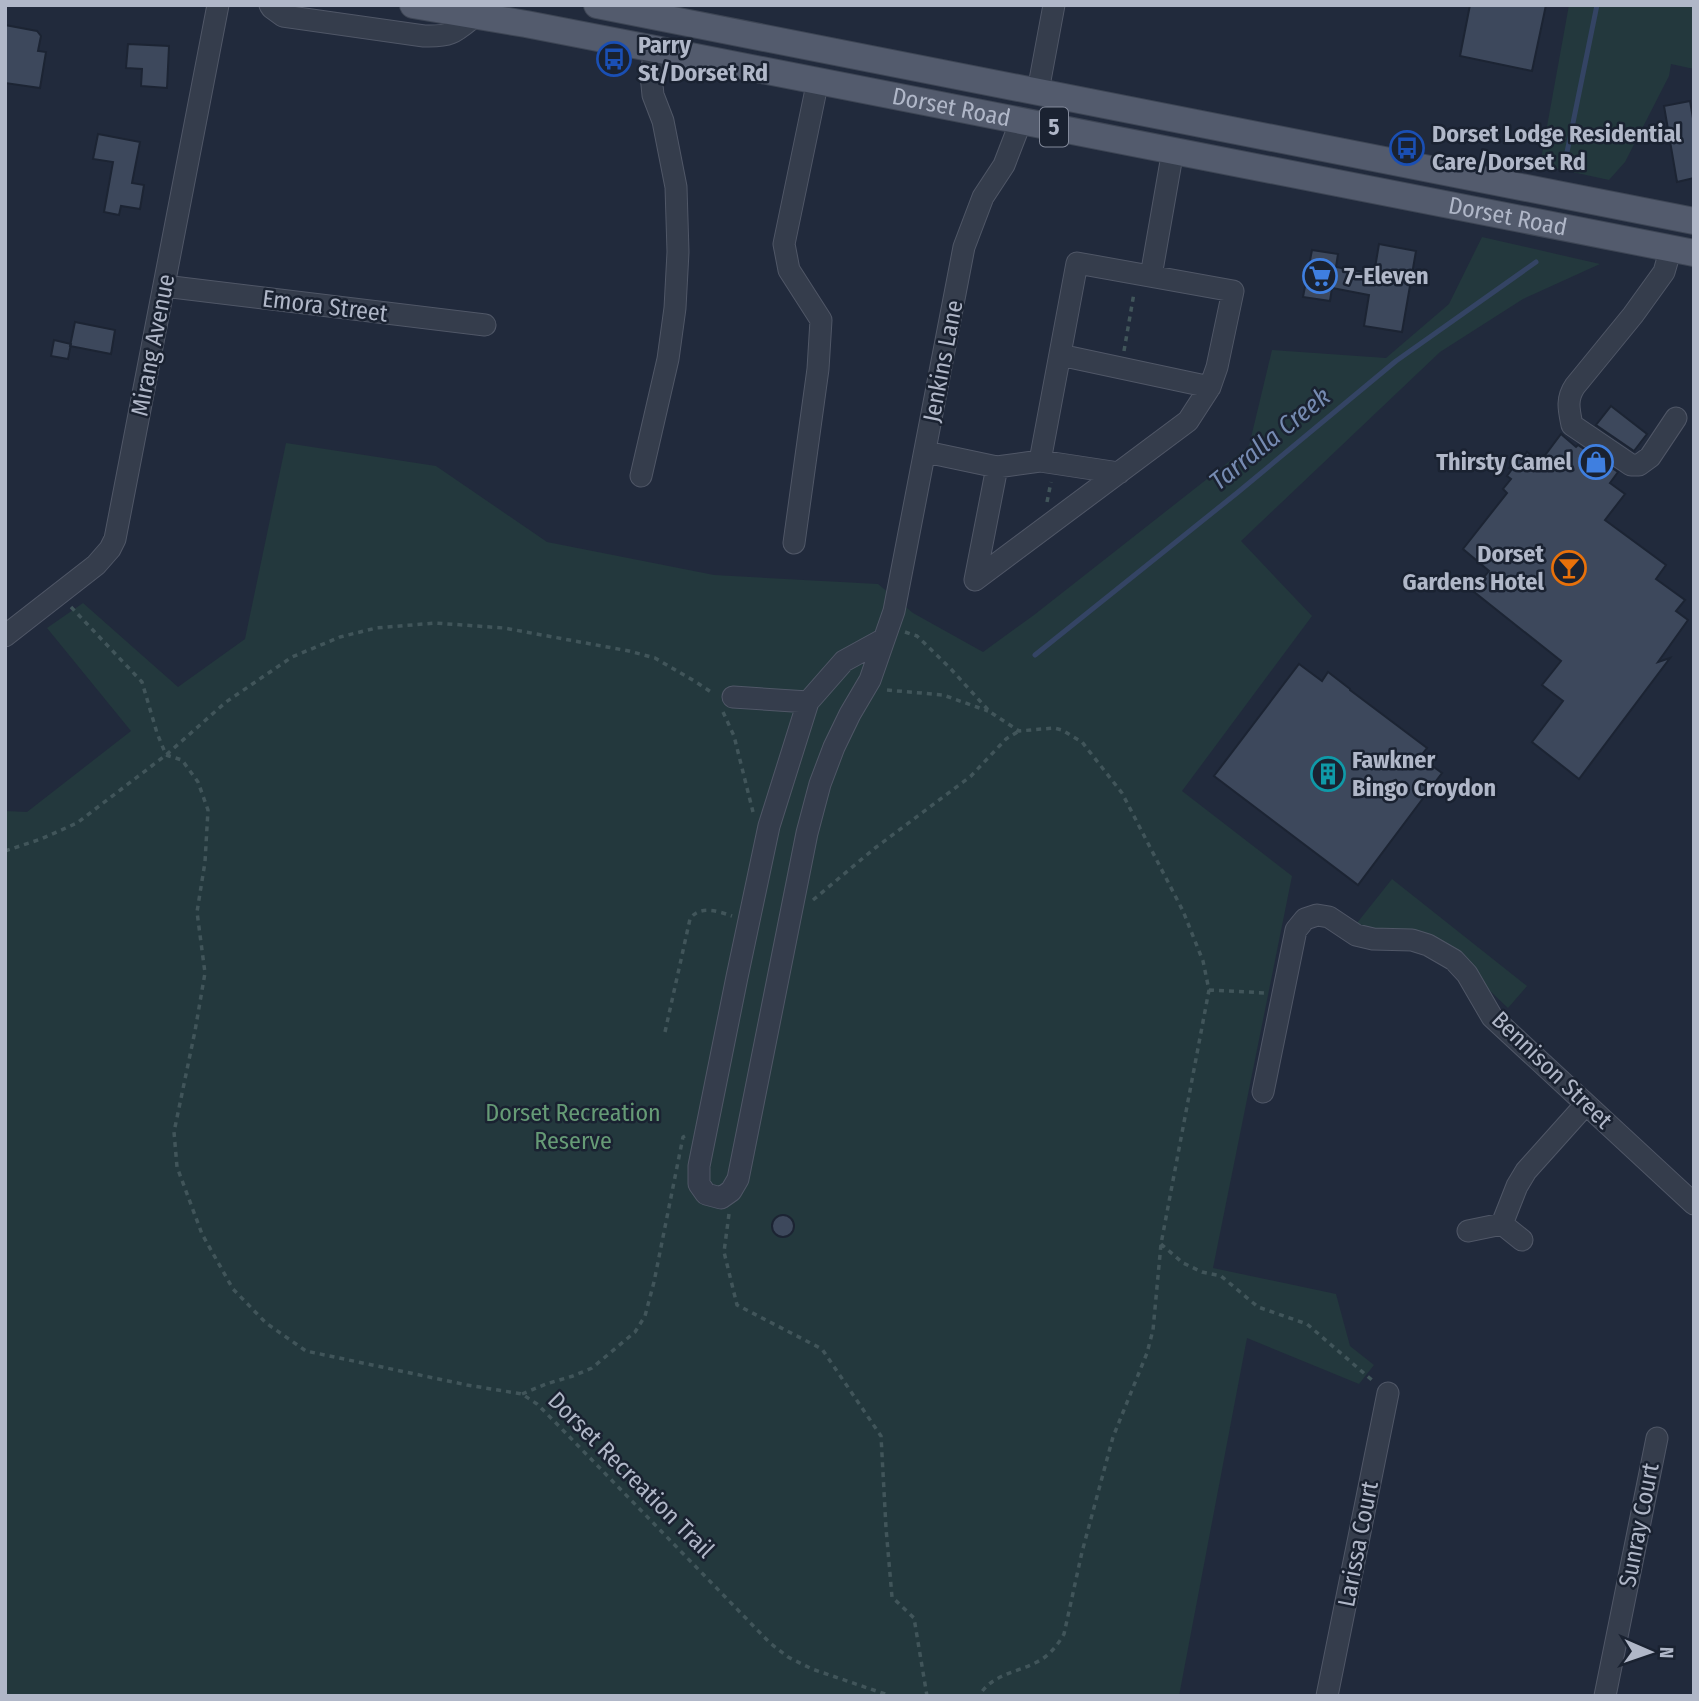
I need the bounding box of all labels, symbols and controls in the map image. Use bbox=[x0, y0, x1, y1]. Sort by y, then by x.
place label: Parry St/Dorset Rd bbox=[638, 31, 768, 87]
bus stop icon: Parry St/Dorset Rd bbox=[595, 40, 633, 78]
street label: Dorset Road bbox=[890, 82, 1013, 132]
road number: 5 bbox=[1040, 108, 1068, 146]
place label: Dorset Lodge Residential Care/Dorset Rd bbox=[1432, 120, 1682, 176]
bus stop icon: Dorset Lodge Residential Care/Dorset Rd bbox=[1388, 129, 1426, 167]
street label: Dorset Road bbox=[1446, 191, 1569, 242]
supermarket icon: 7-Eleven bbox=[1301, 257, 1339, 295]
place label: 7-Eleven bbox=[1344, 262, 1429, 290]
street label: Mirang Avenue bbox=[125, 272, 181, 418]
street label: Emora Street bbox=[261, 284, 389, 328]
street label: Jenkins Lane bbox=[917, 298, 969, 424]
water label: Tarralla Creek bbox=[1203, 381, 1337, 497]
shop icon: Thirsty Camel bbox=[1577, 443, 1615, 481]
place label: Thirsty Camel bbox=[1436, 448, 1572, 476]
place label: Dorset Gardens Hotel bbox=[1402, 540, 1545, 596]
bar icon: Dorset Gardens Hotel bbox=[1550, 549, 1588, 587]
place label: Fawkner Bingo Croydon bbox=[1352, 746, 1496, 802]
building icon: Fawkner Bingo Croydon bbox=[1309, 755, 1347, 793]
street label: Bennison Street bbox=[1486, 1006, 1618, 1135]
park label: Dorset Recreation Reserve bbox=[485, 1099, 661, 1155]
street label: Dorset Recreation Trail bbox=[542, 1386, 720, 1564]
street label: Sunray Court bbox=[1613, 1461, 1665, 1589]
street label: Larissa Court bbox=[1332, 1479, 1384, 1609]
north arrow bbox=[1615, 1617, 1685, 1687]
text: N bbox=[1655, 1646, 1678, 1659]

